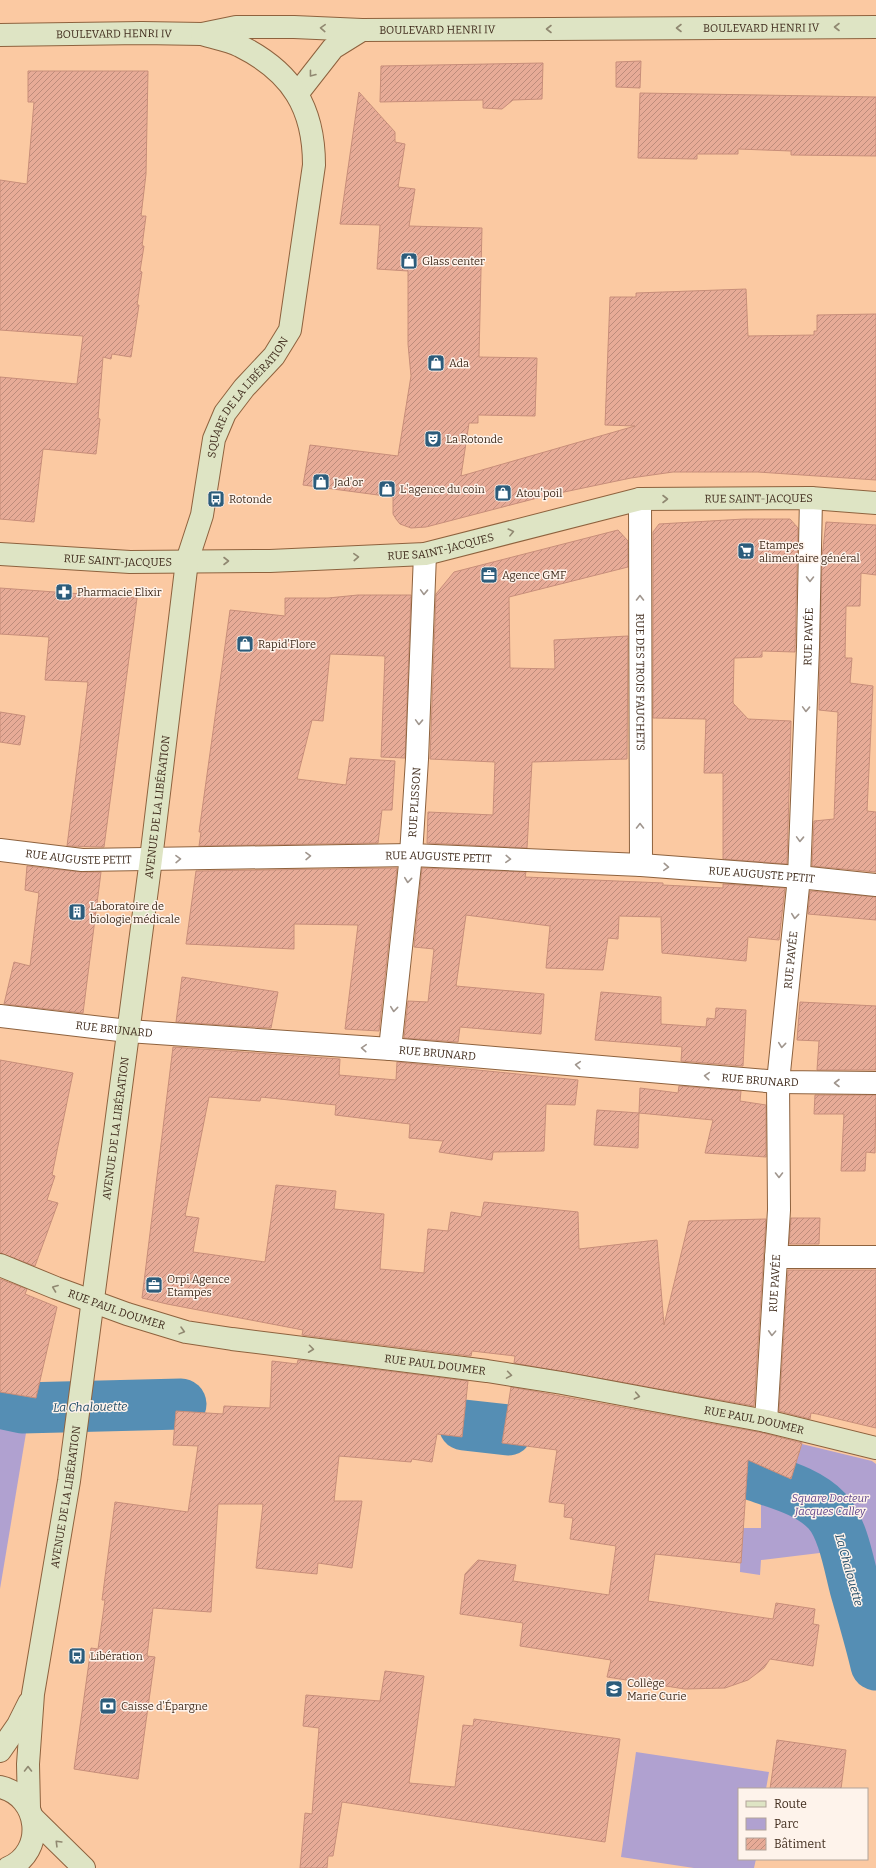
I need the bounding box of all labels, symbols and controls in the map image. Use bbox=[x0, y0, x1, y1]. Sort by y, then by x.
street label: BOULEVARD HENRI IV bbox=[703, 21, 820, 35]
street label: BOULEVARD HENRI IV bbox=[379, 23, 496, 36]
one-way arrow bbox=[834, 23, 840, 31]
one-way arrow bbox=[320, 24, 326, 32]
one-way arrow bbox=[676, 24, 682, 32]
one-way arrow bbox=[546, 25, 552, 33]
street label: BOULEVARD HENRI IV bbox=[56, 26, 173, 41]
one-way arrow bbox=[310, 69, 317, 76]
shop icon: Glass center bbox=[399, 251, 419, 271]
place label: Glass center bbox=[422, 255, 485, 268]
street label: SQUARE DE LA LIBÉRATION bbox=[205, 334, 291, 459]
shop icon: Ada bbox=[426, 353, 446, 373]
place label: Ada bbox=[449, 357, 469, 370]
theatre icon: La Rotonde bbox=[423, 429, 443, 449]
place label: La Rotonde bbox=[446, 433, 503, 446]
shop icon: Jad'or bbox=[311, 472, 331, 492]
place label: Jad'or bbox=[333, 476, 363, 489]
shop icon: L'agence du coin bbox=[377, 479, 397, 499]
place label: L'agence du coin bbox=[400, 483, 485, 496]
shop icon: Atou'poil bbox=[493, 483, 513, 503]
place label: Atou'poil bbox=[516, 487, 562, 500]
bus stop icon: Rotonde bbox=[206, 489, 226, 509]
street label: RUE SAINT-JACQUES bbox=[704, 491, 813, 505]
place label: Rotonde bbox=[229, 493, 272, 506]
one-way arrow bbox=[662, 495, 668, 503]
one-way arrow bbox=[508, 529, 514, 537]
street label: RUE SAINT-JACQUES bbox=[387, 530, 495, 562]
place label: Etampes alimentaire général bbox=[759, 539, 860, 565]
supermarket icon: Etampes alimentaire général bbox=[736, 541, 756, 561]
street label: RUE SAINT-JACQUES bbox=[63, 551, 172, 569]
one-way arrow bbox=[353, 553, 359, 561]
one-way arrow bbox=[223, 557, 229, 565]
office icon: Agence GMF bbox=[479, 565, 499, 585]
place label: Agence GMF bbox=[502, 569, 566, 582]
one-way arrow bbox=[806, 576, 814, 582]
pharmacy icon: Pharmacie Elixir bbox=[54, 582, 74, 602]
place label: Pharmacie Elixir bbox=[77, 586, 162, 599]
one-way arrow bbox=[419, 589, 428, 595]
one-way arrow bbox=[636, 595, 644, 601]
street label: RUE PAVÉE bbox=[801, 607, 815, 666]
street label: RUE DES TROIS FAUCHETS bbox=[634, 613, 647, 751]
shop icon: Rapid'Flore bbox=[235, 634, 255, 654]
place label: Rapid'Flore bbox=[258, 638, 316, 651]
one-way arrow bbox=[801, 706, 810, 712]
one-way arrow bbox=[414, 719, 423, 725]
street label: AVENUE DE LA LIBÉRATION bbox=[142, 734, 172, 879]
street label: RUE PLISSON bbox=[406, 766, 423, 838]
one-way arrow bbox=[636, 823, 644, 829]
one-way arrow bbox=[796, 836, 804, 842]
street label: RUE AUGUSTE PETIT bbox=[25, 847, 132, 867]
street label: RUE AUGUSTE PETIT bbox=[385, 848, 492, 865]
one-way arrow bbox=[305, 852, 311, 860]
one-way arrow bbox=[175, 854, 181, 863]
one-way arrow bbox=[505, 855, 511, 863]
one-way arrow bbox=[663, 863, 669, 872]
street label: RUE AUGUSTE PETIT bbox=[708, 864, 816, 885]
one-way arrow bbox=[404, 877, 413, 883]
place label: Laboratoire de biologie médicale bbox=[90, 900, 180, 926]
building icon: Laboratoire de biologie médicale bbox=[67, 902, 87, 922]
one-way arrow bbox=[790, 913, 799, 919]
street label: RUE PAVÉE bbox=[781, 930, 800, 990]
one-way arrow bbox=[390, 1006, 399, 1012]
street label: RUE BRUNARD bbox=[75, 1018, 153, 1039]
one-way arrow bbox=[777, 1042, 786, 1048]
one-way arrow bbox=[361, 1043, 367, 1052]
street label: RUE BRUNARD bbox=[398, 1043, 477, 1063]
street label: AVENUE DE LA LIBÉRATION bbox=[100, 1056, 131, 1201]
one-way arrow bbox=[575, 1061, 581, 1070]
street label: RUE BRUNARD bbox=[721, 1071, 799, 1089]
one-way arrow bbox=[704, 1072, 710, 1081]
one-way arrow bbox=[834, 1079, 840, 1087]
one-way arrow bbox=[775, 1172, 783, 1178]
street label: RUE PAVÉE bbox=[766, 1254, 783, 1313]
place label: Orpi Agence Etampes bbox=[167, 1273, 230, 1299]
office icon: Orpi Agence Etampes bbox=[144, 1275, 164, 1295]
one-way arrow bbox=[52, 1284, 59, 1292]
street label: RUE PAUL DOUMER bbox=[66, 1287, 168, 1332]
one-way arrow bbox=[178, 1326, 185, 1335]
one-way arrow bbox=[768, 1330, 776, 1336]
one-way arrow bbox=[308, 1344, 314, 1353]
street label: RUE PAUL DOUMER bbox=[384, 1352, 487, 1377]
one-way arrow bbox=[506, 1370, 512, 1378]
one-way arrow bbox=[634, 1392, 640, 1400]
water label: La Chalouette bbox=[53, 1399, 127, 1415]
street label: RUE PAUL DOUMER bbox=[703, 1403, 806, 1437]
street label: AVENUE DE LA LIBÉRATION bbox=[48, 1424, 83, 1569]
park label: Square Docteur Jacques Calley bbox=[791, 1492, 869, 1518]
water label: La Chalouette bbox=[832, 1532, 866, 1608]
bus stop icon: Libération bbox=[67, 1646, 87, 1666]
place label: Libération bbox=[90, 1650, 143, 1663]
place label: Collège Marie Curie bbox=[627, 1677, 686, 1703]
school or university icon: Collège Marie Curie bbox=[604, 1679, 624, 1699]
bank icon: Caisse d'Épargne bbox=[98, 1696, 118, 1716]
place label: Caisse d'Épargne bbox=[121, 1699, 208, 1713]
one-way arrow bbox=[24, 1766, 32, 1772]
legend bbox=[738, 1788, 868, 1860]
text: Route bbox=[774, 1797, 807, 1811]
text: Parc bbox=[774, 1817, 799, 1831]
text: Bâtiment bbox=[774, 1837, 827, 1851]
one-way arrow bbox=[55, 1840, 63, 1848]

